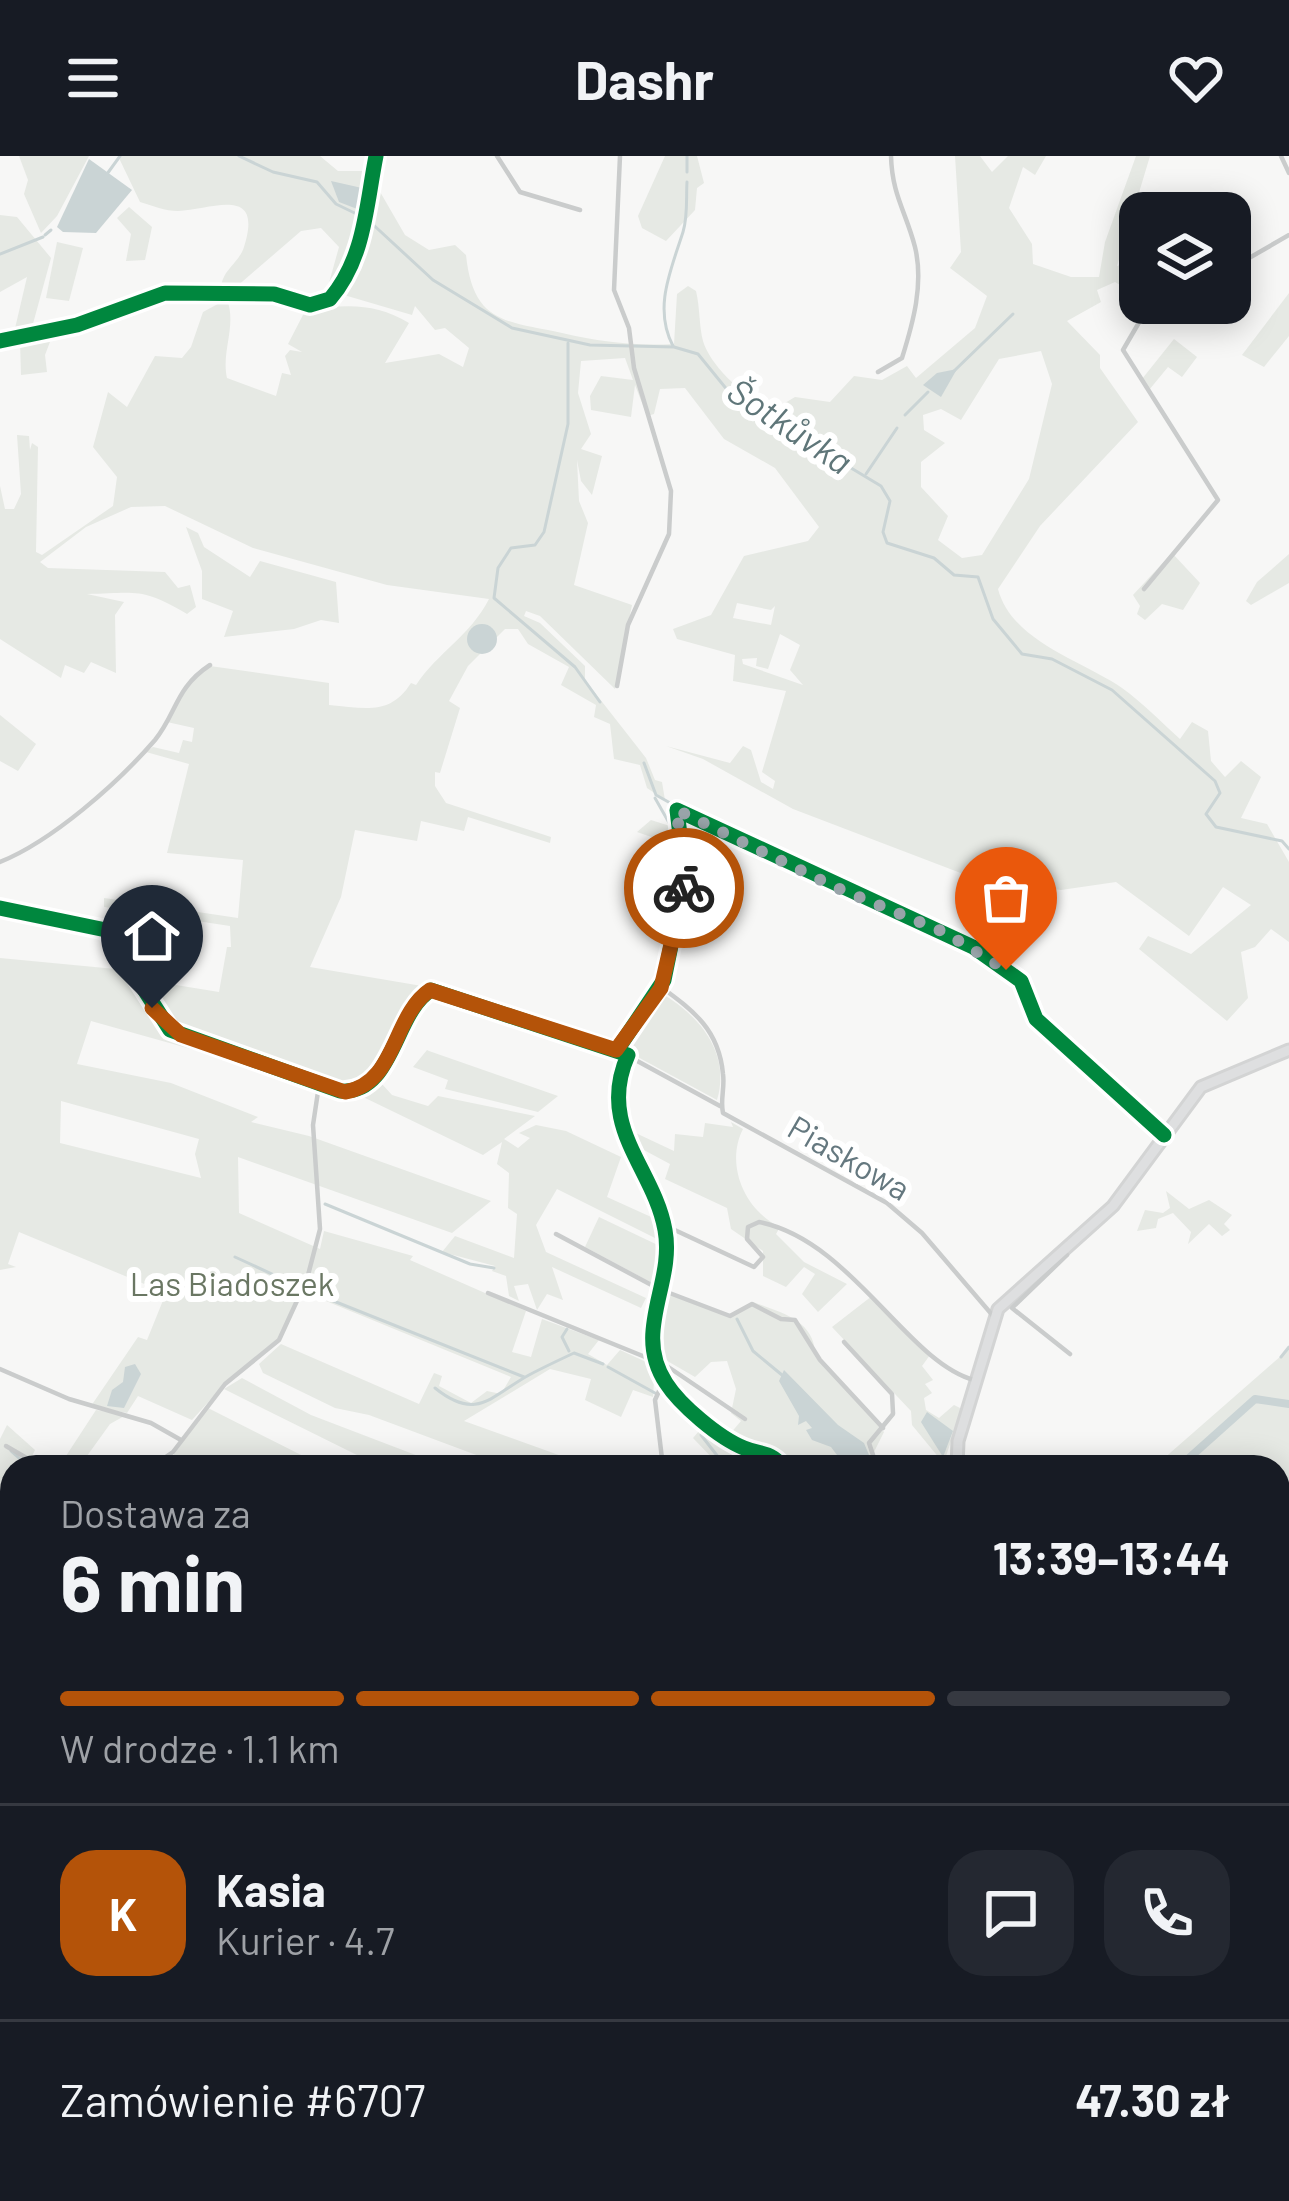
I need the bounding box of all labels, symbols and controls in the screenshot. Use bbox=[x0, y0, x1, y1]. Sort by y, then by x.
icon: menu bbox=[60, 45, 126, 111]
icon: heart bbox=[1163, 45, 1229, 111]
text: Dashr bbox=[575, 46, 714, 111]
map controls bbox=[1119, 192, 1251, 324]
button: layers bbox=[1119, 192, 1251, 324]
water label: Šotkůvka bbox=[720, 368, 861, 482]
courier bbox=[624, 828, 744, 948]
pin bbox=[955, 847, 1057, 970]
icon: bike bbox=[651, 855, 717, 921]
icon: bag bbox=[973, 865, 1039, 931]
pin bbox=[101, 885, 203, 1008]
icon: home bbox=[119, 903, 185, 969]
street label: Piaskowa bbox=[781, 1106, 918, 1208]
park label: Las Biadoszek bbox=[130, 1263, 334, 1303]
text: Dostawa za bbox=[60, 1489, 251, 1536]
text: 13:39–13:44 bbox=[993, 1530, 1230, 1584]
text: 6 min bbox=[60, 1534, 245, 1628]
text: W drodze · 1.1 km bbox=[60, 1724, 340, 1771]
button: chat bbox=[948, 1850, 1074, 1976]
button: phone bbox=[1104, 1850, 1230, 1976]
text: Kasia bbox=[216, 1862, 326, 1916]
text: K bbox=[109, 1886, 137, 1940]
text: Kurier · 4.7 bbox=[216, 1916, 394, 1963]
text: Zamówienie #6707 bbox=[60, 2072, 425, 2126]
text: 47.30 zł bbox=[1075, 2072, 1230, 2126]

